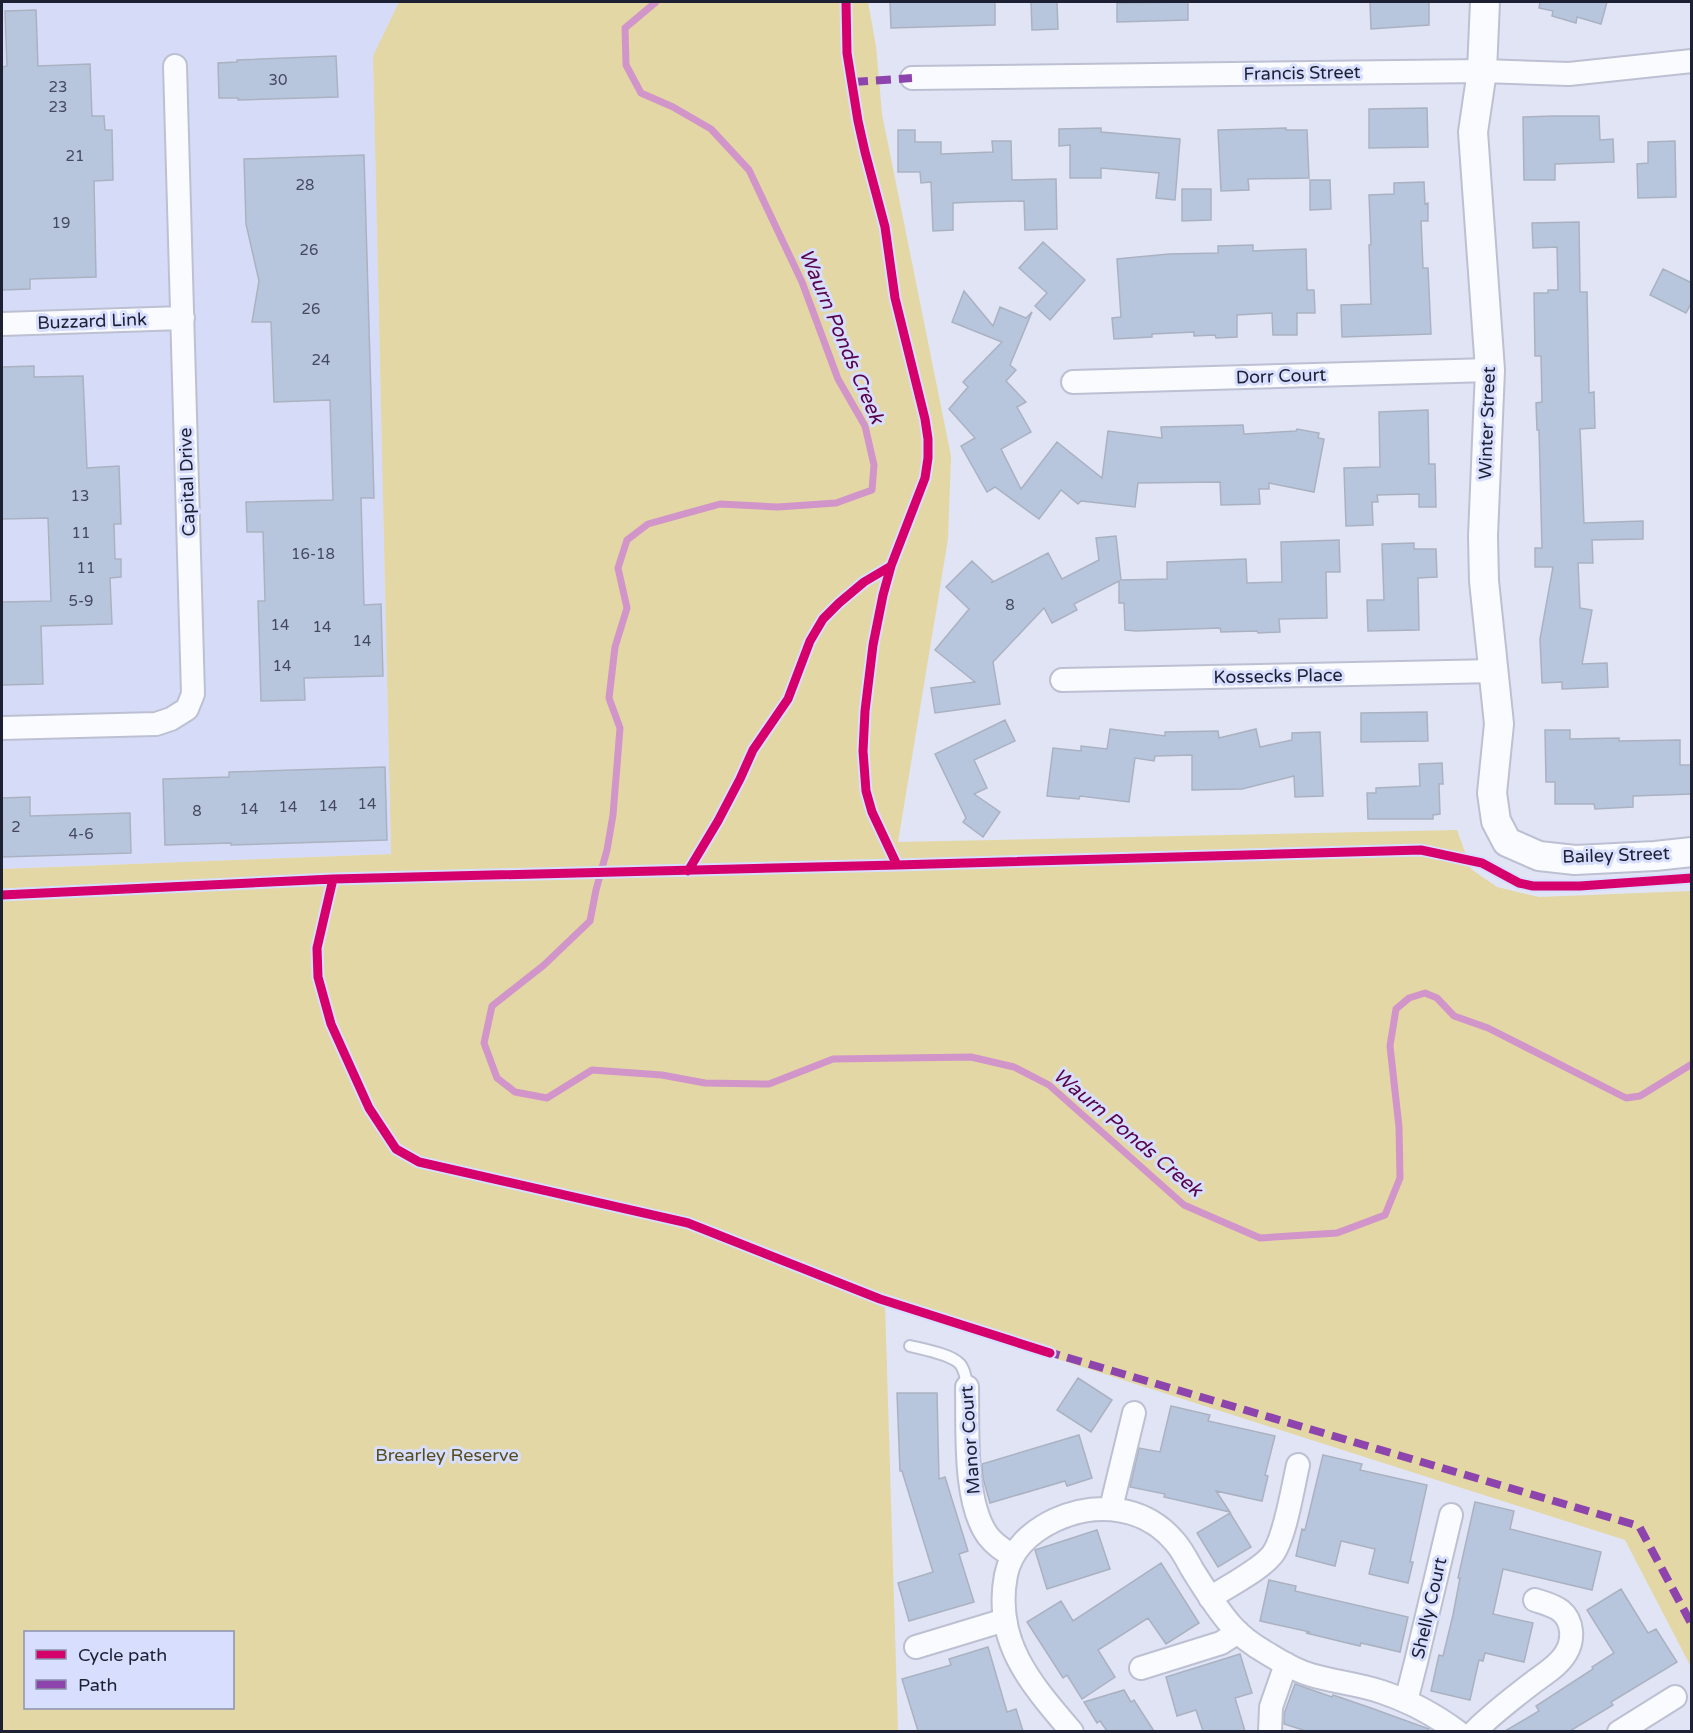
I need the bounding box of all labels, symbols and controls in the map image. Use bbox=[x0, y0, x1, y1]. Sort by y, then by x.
street label: Francis Street bbox=[1243, 61, 1361, 85]
house number: 30 bbox=[269, 71, 287, 89]
house number: 23 bbox=[49, 78, 67, 96]
house number: 23 bbox=[49, 98, 67, 116]
house number: 21 bbox=[66, 147, 84, 165]
house number: 28 bbox=[296, 176, 314, 194]
house number: 19 bbox=[52, 214, 70, 232]
house number: 26 bbox=[300, 241, 318, 259]
water label: Waurn Ponds Creek bbox=[793, 245, 890, 429]
house number: 26 bbox=[302, 300, 320, 318]
street label: Buzzard Link bbox=[37, 308, 147, 334]
house number: 24 bbox=[312, 351, 330, 369]
street label: Dorr Court bbox=[1235, 363, 1327, 389]
street label: Winter Street bbox=[1474, 366, 1500, 480]
street label: Capital Drive bbox=[174, 427, 200, 537]
house number: 13 bbox=[71, 487, 89, 505]
house number: 11 bbox=[72, 524, 90, 542]
house number: 16-18 bbox=[291, 545, 335, 563]
house number: 11 bbox=[77, 559, 95, 577]
house number: 5-9 bbox=[69, 592, 93, 610]
house number: 8 bbox=[1005, 596, 1015, 614]
house number: 14 bbox=[271, 616, 289, 634]
house number: 14 bbox=[313, 618, 331, 636]
house number: 14 bbox=[353, 632, 371, 650]
house number: 14 bbox=[273, 657, 291, 675]
street label: Kossecks Place bbox=[1213, 664, 1343, 688]
house number: 14 bbox=[358, 795, 376, 813]
house number: 14 bbox=[319, 797, 337, 815]
house number: 14 bbox=[279, 798, 297, 816]
house number: 14 bbox=[240, 800, 258, 818]
house number: 8 bbox=[192, 802, 202, 820]
house number: 2 bbox=[11, 818, 21, 836]
house number: 4-6 bbox=[68, 825, 94, 843]
street label: Bailey Street bbox=[1562, 842, 1670, 868]
water label: Waurn Ponds Creek bbox=[1048, 1063, 1208, 1204]
street label: Manor Court bbox=[955, 1385, 985, 1495]
park label: Brearley Reserve bbox=[375, 1444, 519, 1466]
street label: Shelly Court bbox=[1407, 1555, 1451, 1661]
legend bbox=[24, 1631, 234, 1709]
text: Cycle path bbox=[78, 1644, 167, 1666]
text: Path bbox=[78, 1674, 117, 1696]

